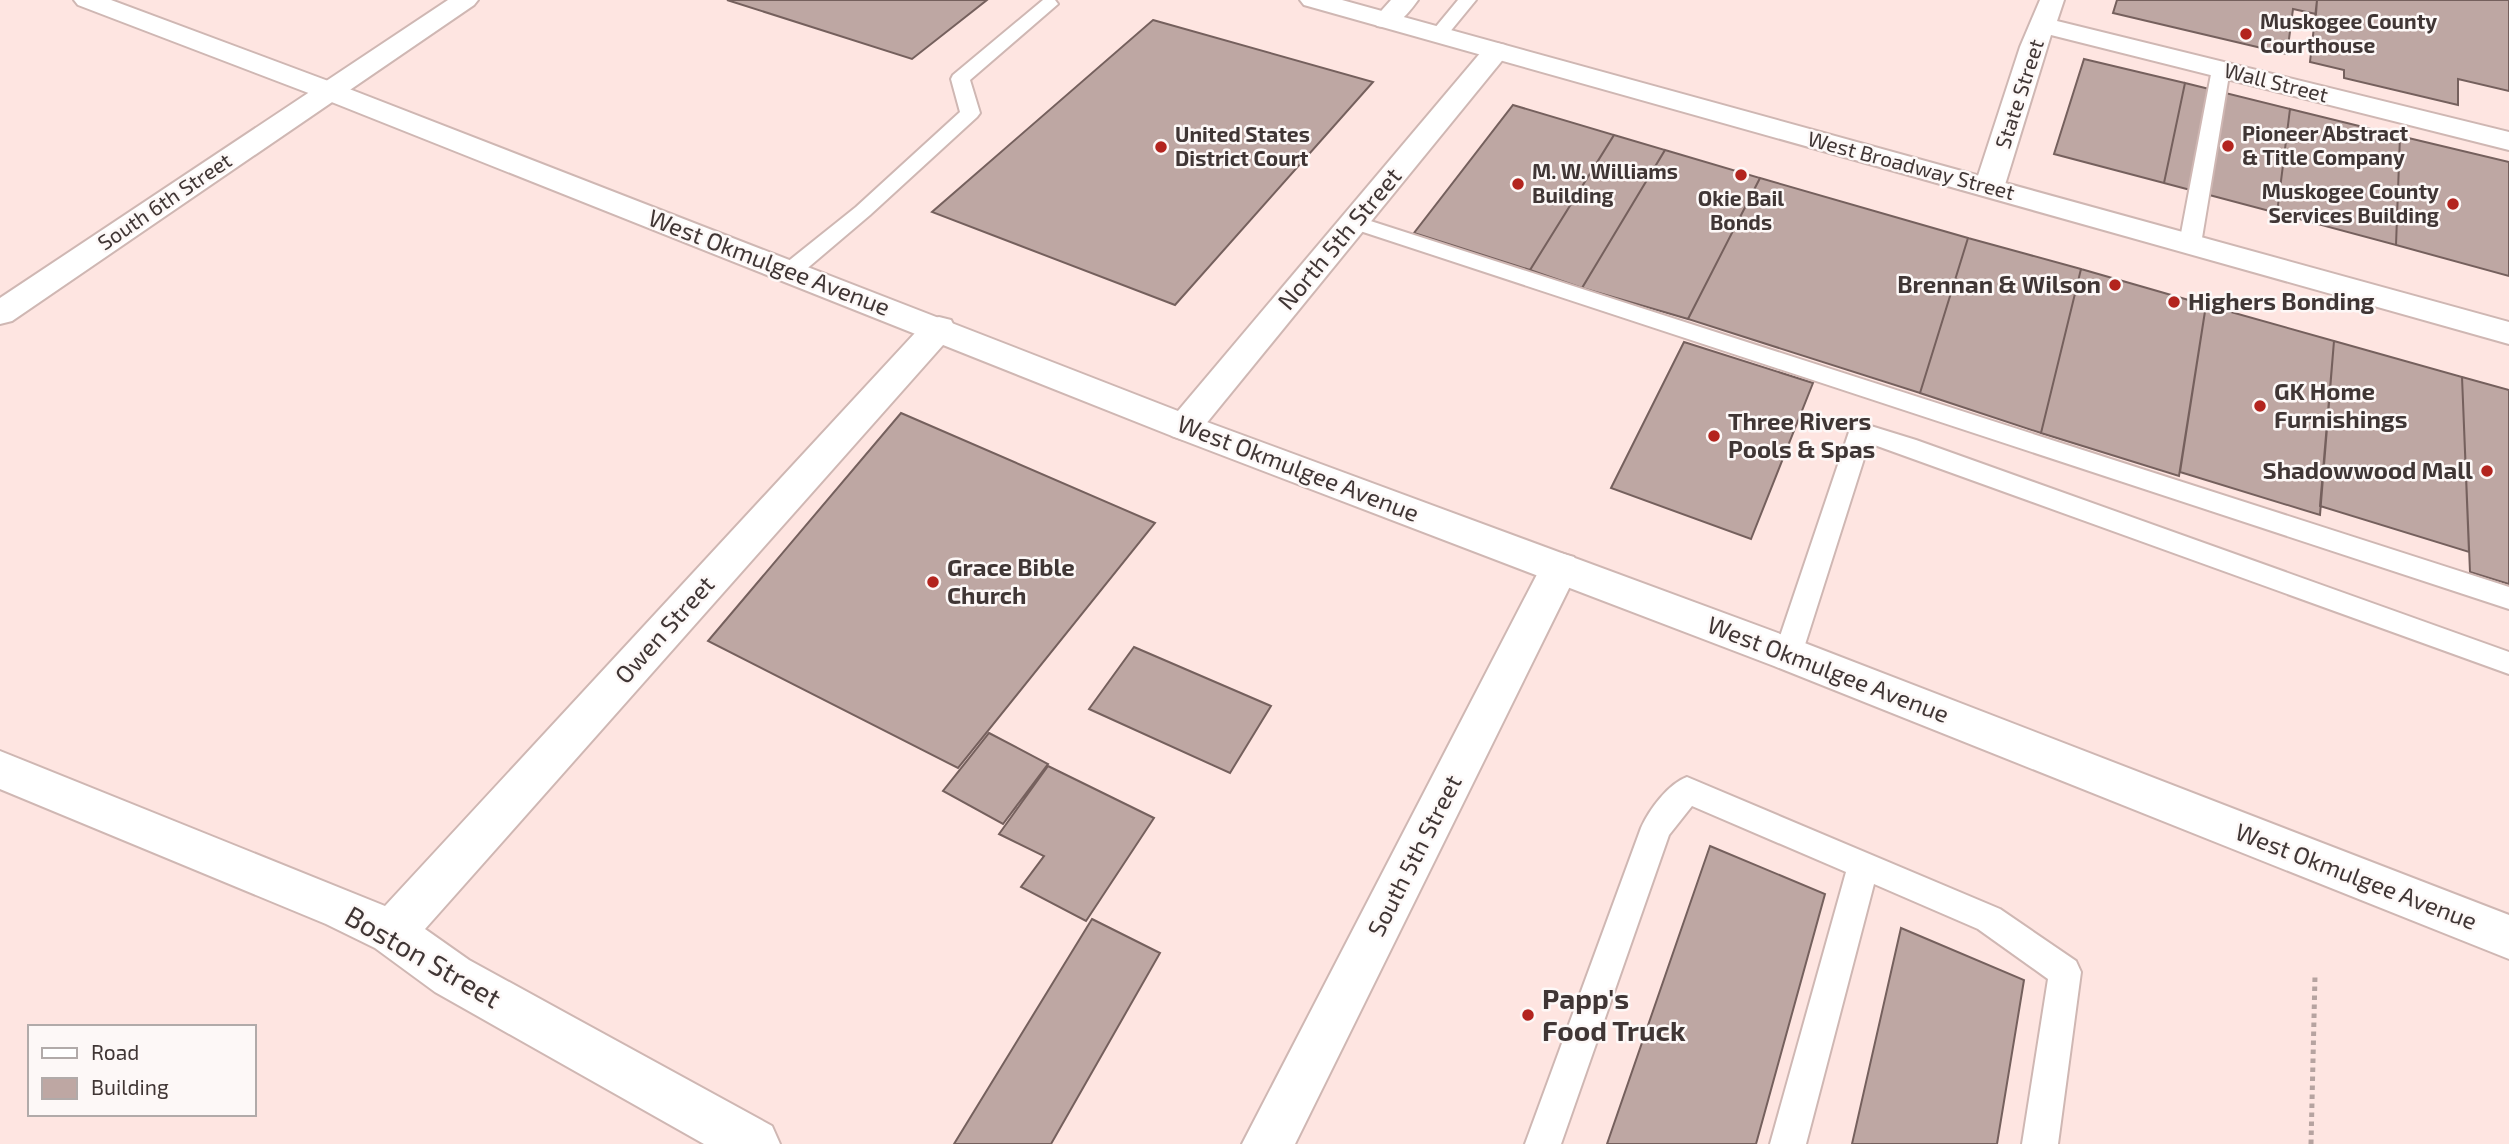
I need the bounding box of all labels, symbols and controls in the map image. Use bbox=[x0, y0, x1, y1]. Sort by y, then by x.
place label: Muskogee County Courthouse bbox=[2260, 8, 2437, 57]
marker: Muskogee County Courthouse bbox=[2238, 26, 2254, 42]
street label: State Street bbox=[1989, 36, 2048, 151]
street label: Wall Street bbox=[2222, 57, 2331, 107]
place label: Pioneer Abstract & Title Company bbox=[2242, 120, 2409, 170]
place label: United States District Court bbox=[1175, 121, 1310, 170]
street label: West Broadway Street bbox=[1805, 125, 2018, 204]
marker: Pioneer Abstract & Title Company bbox=[2220, 138, 2236, 154]
marker: United States District Court bbox=[1153, 139, 1169, 155]
street label: South 6th Street bbox=[93, 147, 236, 255]
place label: M. W. Williams Building bbox=[1532, 158, 1678, 207]
street label: North 5th Street bbox=[1271, 161, 1407, 315]
marker: Okie Bail Bonds bbox=[1733, 167, 1749, 183]
marker: M. W. Williams Building bbox=[1510, 176, 1526, 192]
place label: Muskogee County Services Building bbox=[2262, 178, 2439, 227]
place label: Okie Bail Bonds bbox=[1698, 185, 1784, 234]
marker: Muskogee County Services Building bbox=[2445, 196, 2461, 212]
street label: West Okmulgee Avenue bbox=[645, 202, 894, 321]
place label: Brennan & Wilson bbox=[1897, 269, 2101, 298]
marker: Brennan & Wilson bbox=[2107, 277, 2123, 293]
place label: Highers Bonding bbox=[2188, 286, 2375, 315]
marker: Highers Bonding bbox=[2166, 294, 2182, 310]
place label: GK Home Furnishings bbox=[2274, 376, 2408, 433]
marker: GK Home Furnishings bbox=[2252, 398, 2268, 414]
place label: Three Rivers Pools & Spas bbox=[1728, 406, 1875, 463]
street label: West Okmulgee Avenue bbox=[1174, 408, 1423, 527]
marker: Three Rivers Pools & Spas bbox=[1706, 428, 1722, 444]
place label: Shadowwood Mall bbox=[2263, 455, 2473, 484]
marker: Shadowwood Mall bbox=[2479, 463, 2495, 479]
place label: Grace Bible Church bbox=[947, 552, 1075, 609]
street label: Owen Street bbox=[608, 569, 720, 689]
marker: Grace Bible Church bbox=[925, 574, 941, 590]
street label: West Okmulgee Avenue bbox=[1704, 609, 1953, 728]
street label: South 5th Street bbox=[1361, 770, 1467, 941]
street label: West Okmulgee Avenue bbox=[2232, 816, 2481, 935]
street label: Boston Street bbox=[339, 898, 508, 1014]
place label: Papp's Food Truck bbox=[1542, 981, 1686, 1047]
marker: Papp's Food Truck bbox=[1520, 1007, 1536, 1023]
legend bbox=[28, 1025, 256, 1116]
text: Road bbox=[91, 1039, 139, 1064]
text: Building bbox=[91, 1074, 169, 1099]

